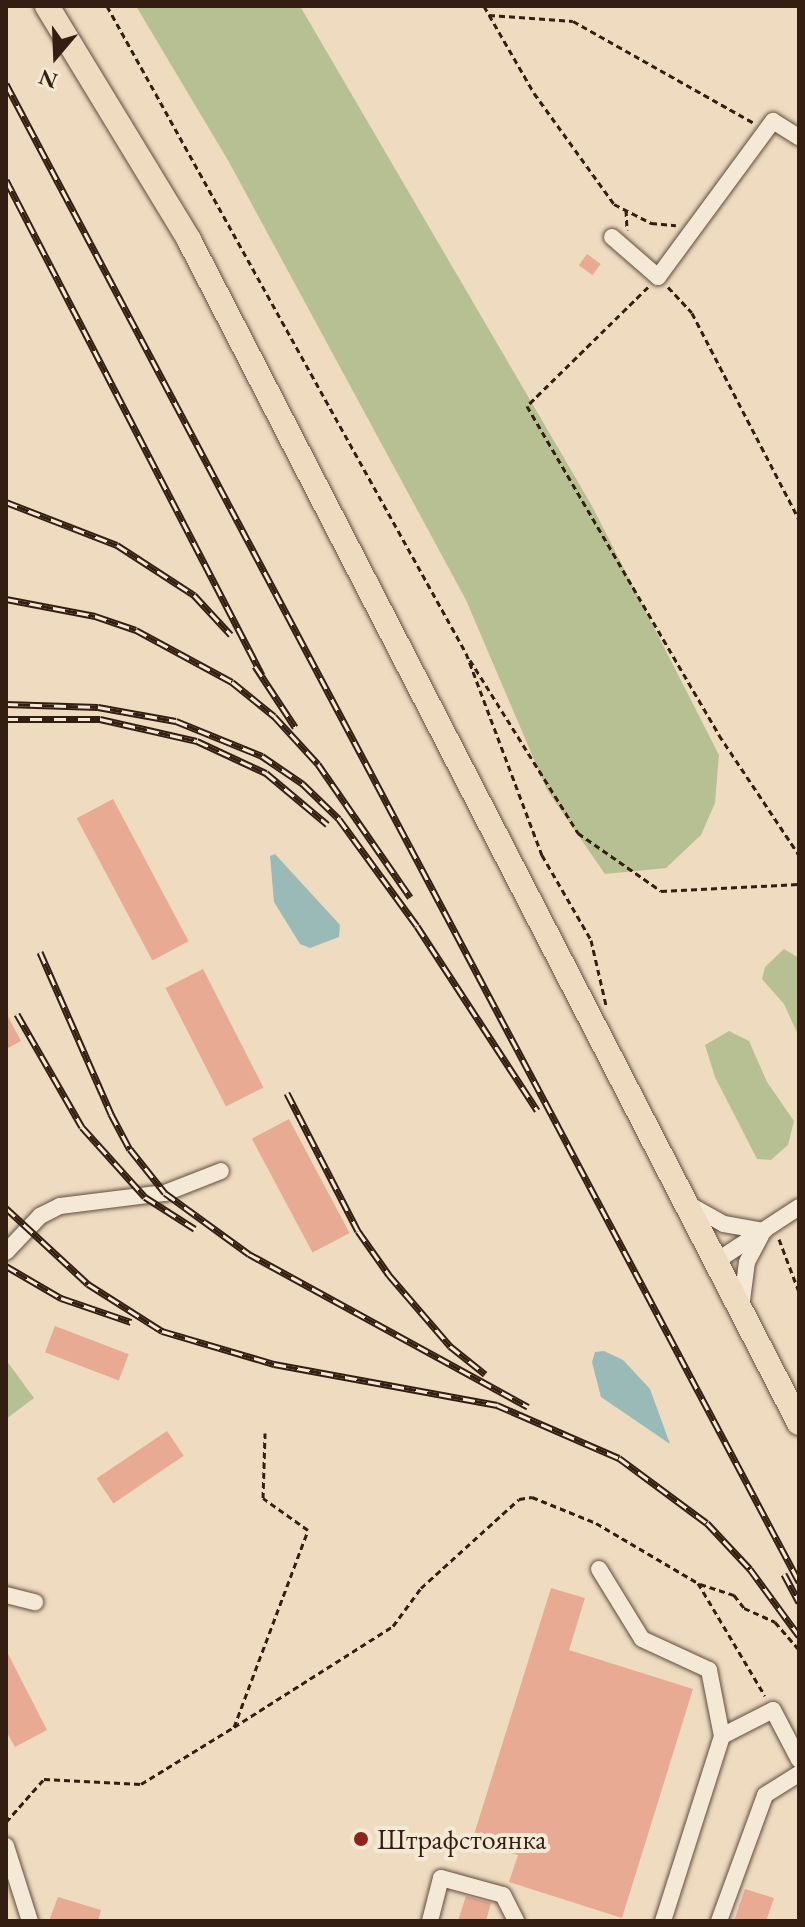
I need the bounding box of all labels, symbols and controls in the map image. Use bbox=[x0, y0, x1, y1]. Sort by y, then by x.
north arrow bbox=[16, 16, 96, 96]
text: N bbox=[35, 63, 61, 96]
place label: Штрафстоянка bbox=[377, 1822, 547, 1856]
marker: Штрафстоянка bbox=[352, 1830, 370, 1848]

